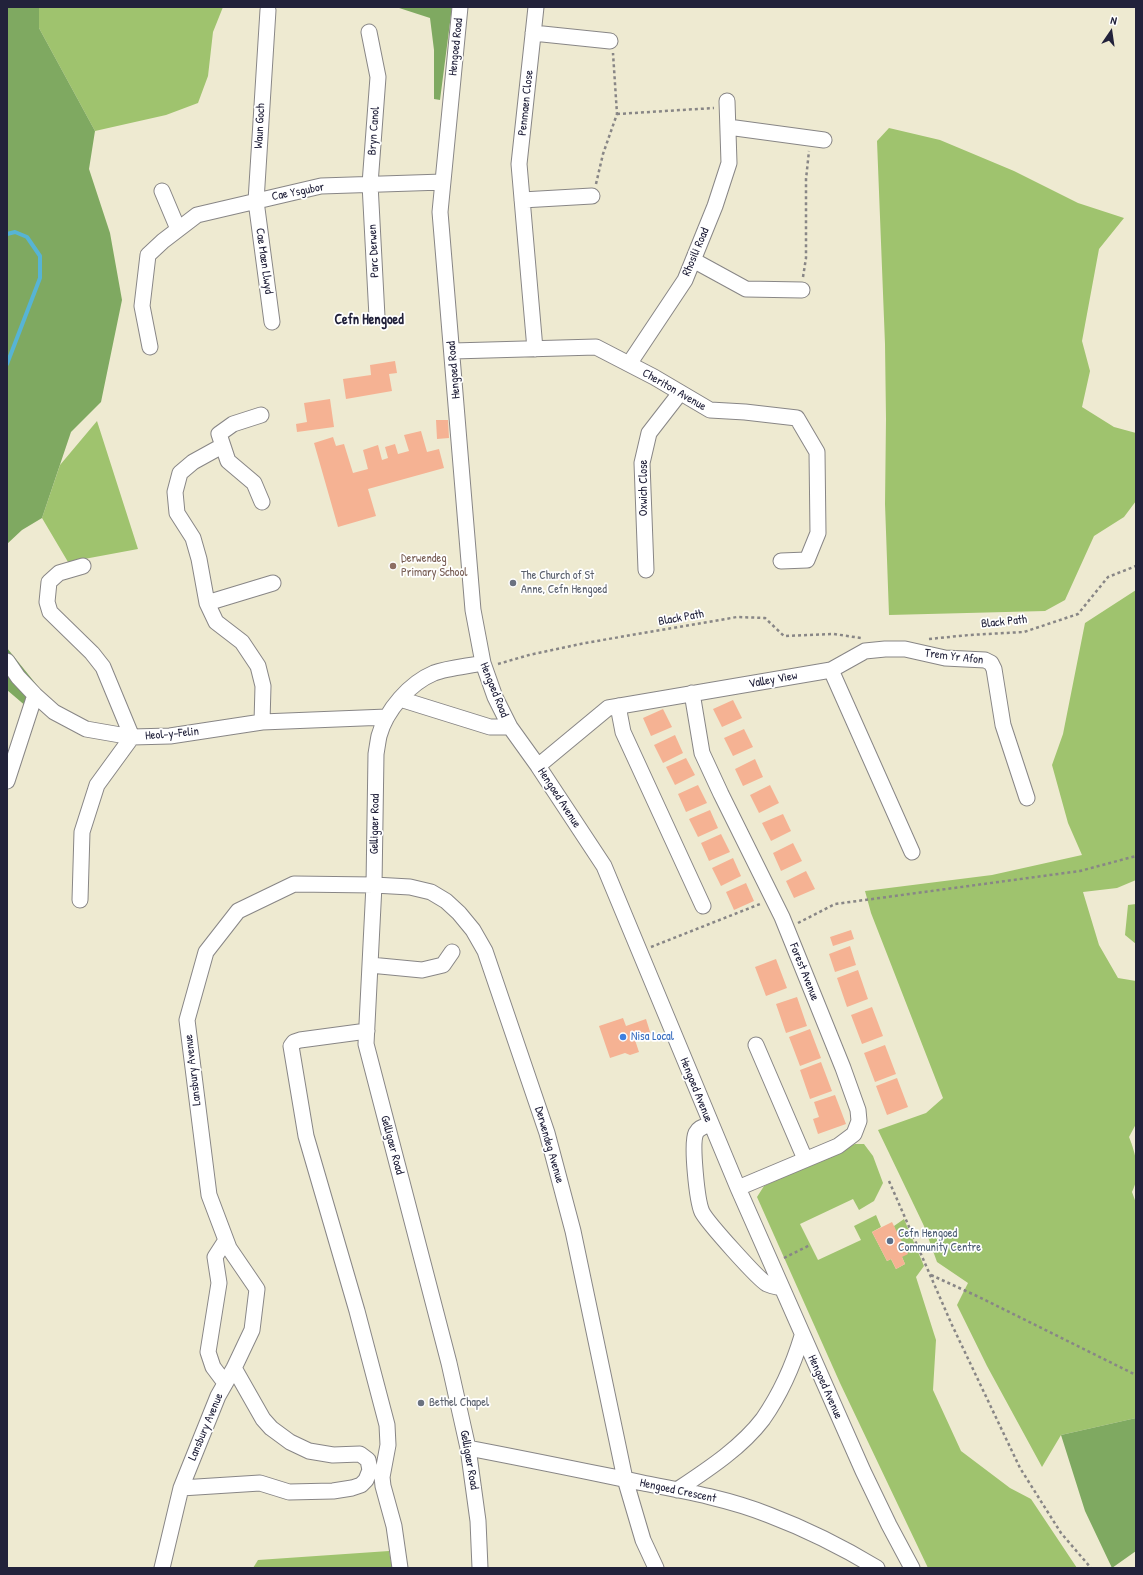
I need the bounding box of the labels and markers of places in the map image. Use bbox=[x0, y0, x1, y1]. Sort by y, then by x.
place label: Derwendeg Primary School bbox=[401, 552, 467, 580]
marker: Derwendeg Primary School bbox=[388, 561, 398, 571]
place label: The Church of St Anne, Cefn Hengoed bbox=[521, 569, 607, 597]
marker: The Church of St Anne, Cefn Hengoed bbox=[508, 578, 518, 588]
place label: Nisa Local bbox=[631, 1030, 674, 1044]
marker: Nisa Local bbox=[618, 1032, 628, 1042]
place label: Cefn Hengoed Community Centre bbox=[898, 1227, 981, 1255]
marker: Cefn Hengoed Community Centre bbox=[885, 1236, 895, 1246]
place label: Bethel Chapel bbox=[429, 1396, 489, 1410]
marker: Bethel Chapel bbox=[416, 1398, 426, 1408]

